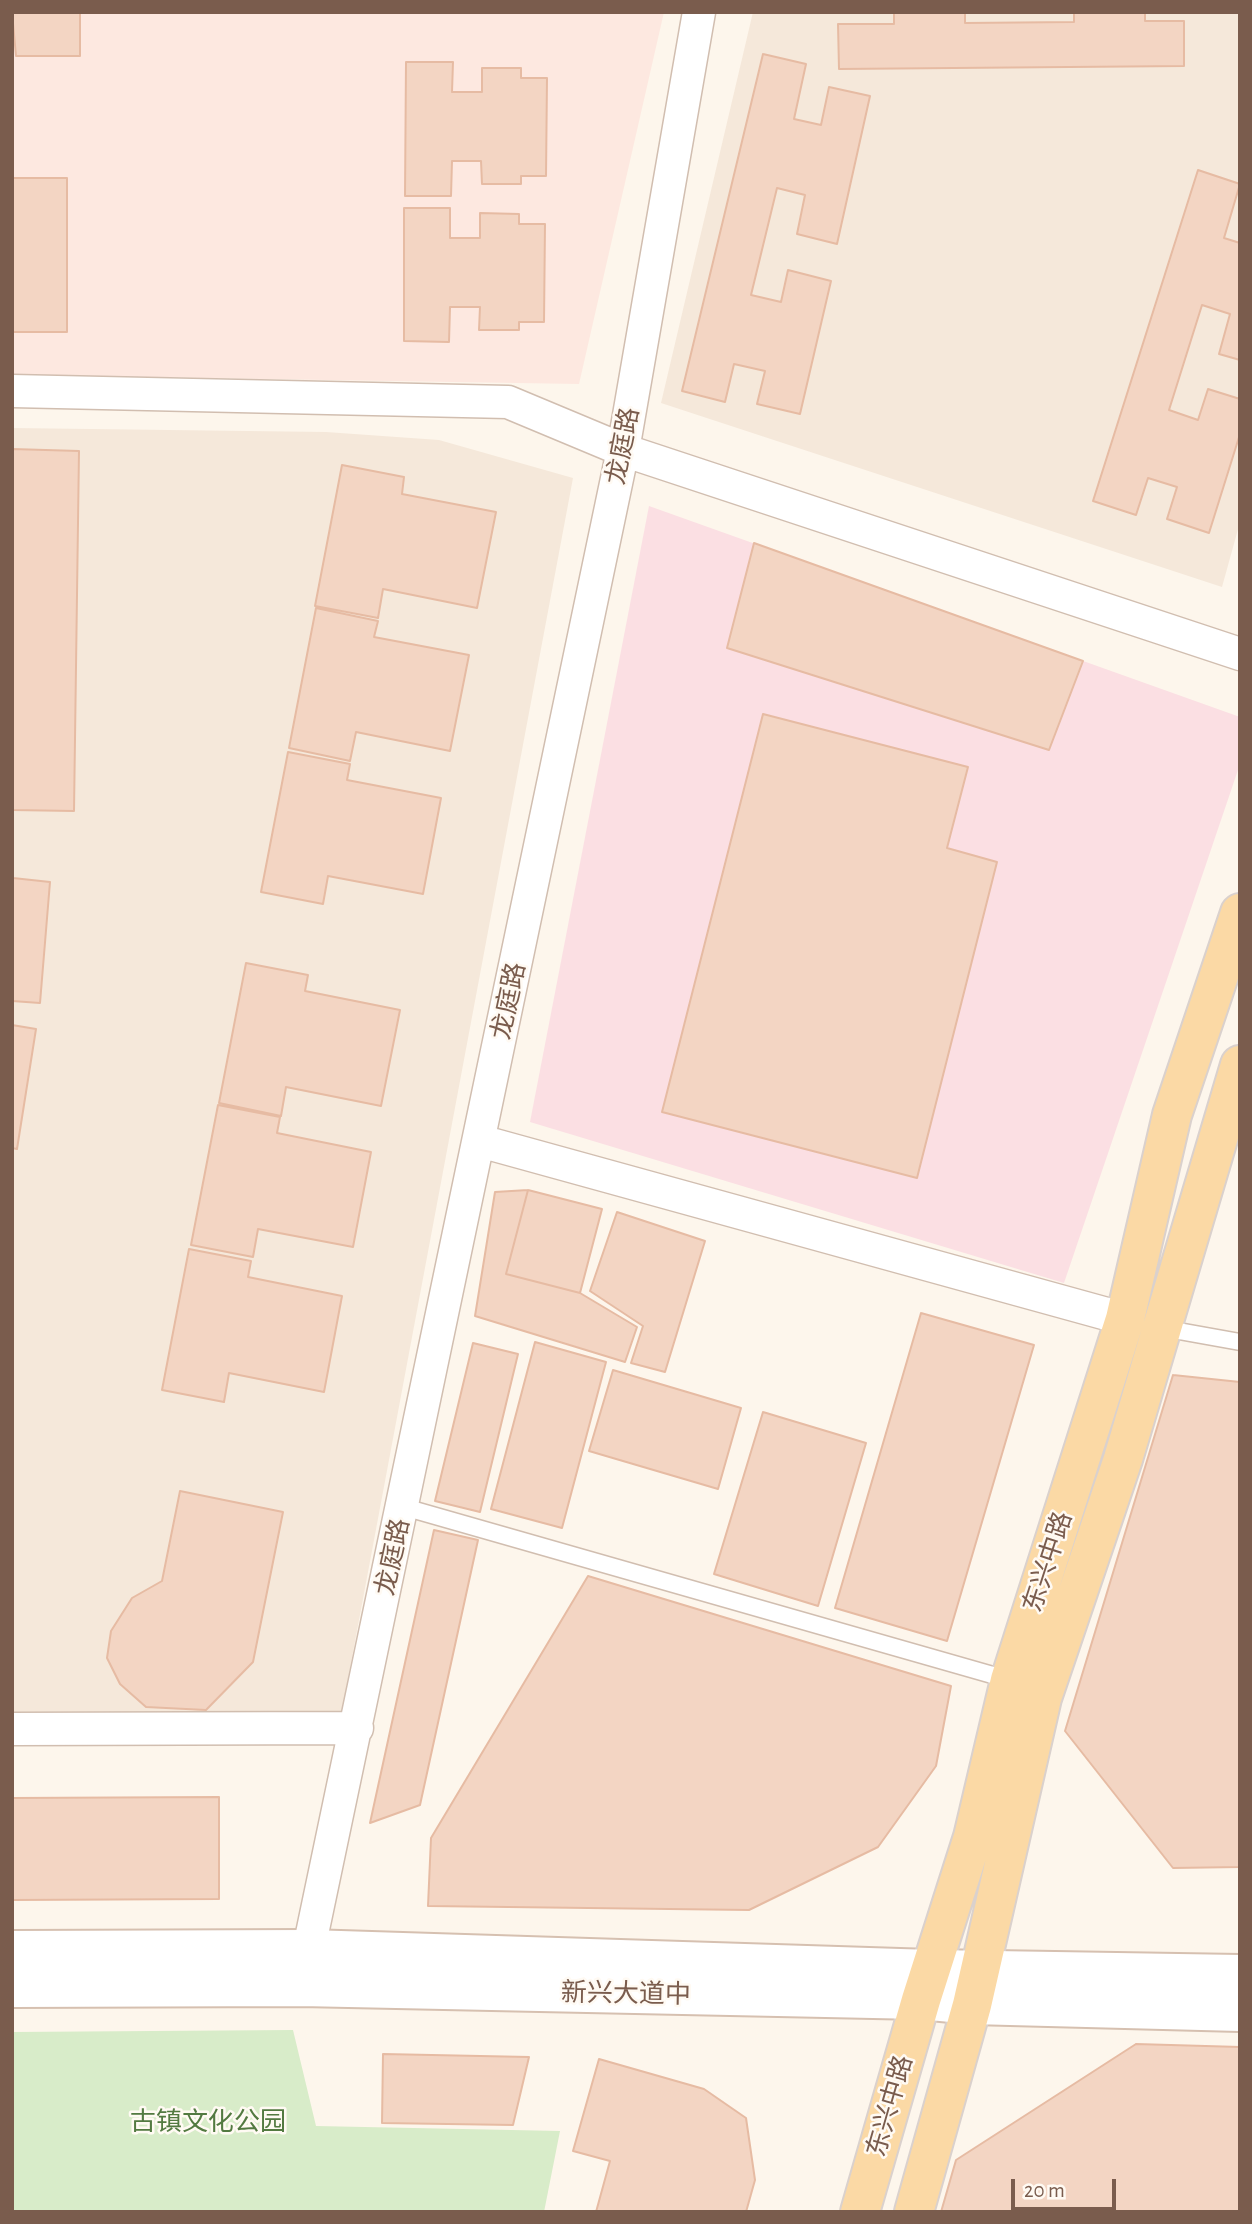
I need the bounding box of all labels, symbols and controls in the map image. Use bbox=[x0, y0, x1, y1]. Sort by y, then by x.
street label: 龙庭路 bbox=[600, 405, 646, 487]
street label: 龙庭路 bbox=[486, 960, 532, 1042]
street label: 东兴中路 bbox=[1017, 1508, 1079, 1616]
street label: 龙庭路 bbox=[370, 1516, 416, 1598]
street label: 新兴大道中 bbox=[561, 1977, 691, 2011]
street label: 东兴中路 bbox=[861, 2052, 919, 2160]
park label: 古镇文化公园 bbox=[130, 2106, 286, 2138]
scale bar bbox=[1014, 2164, 1119, 2208]
text: 20 m bbox=[1024, 2180, 1065, 2201]

